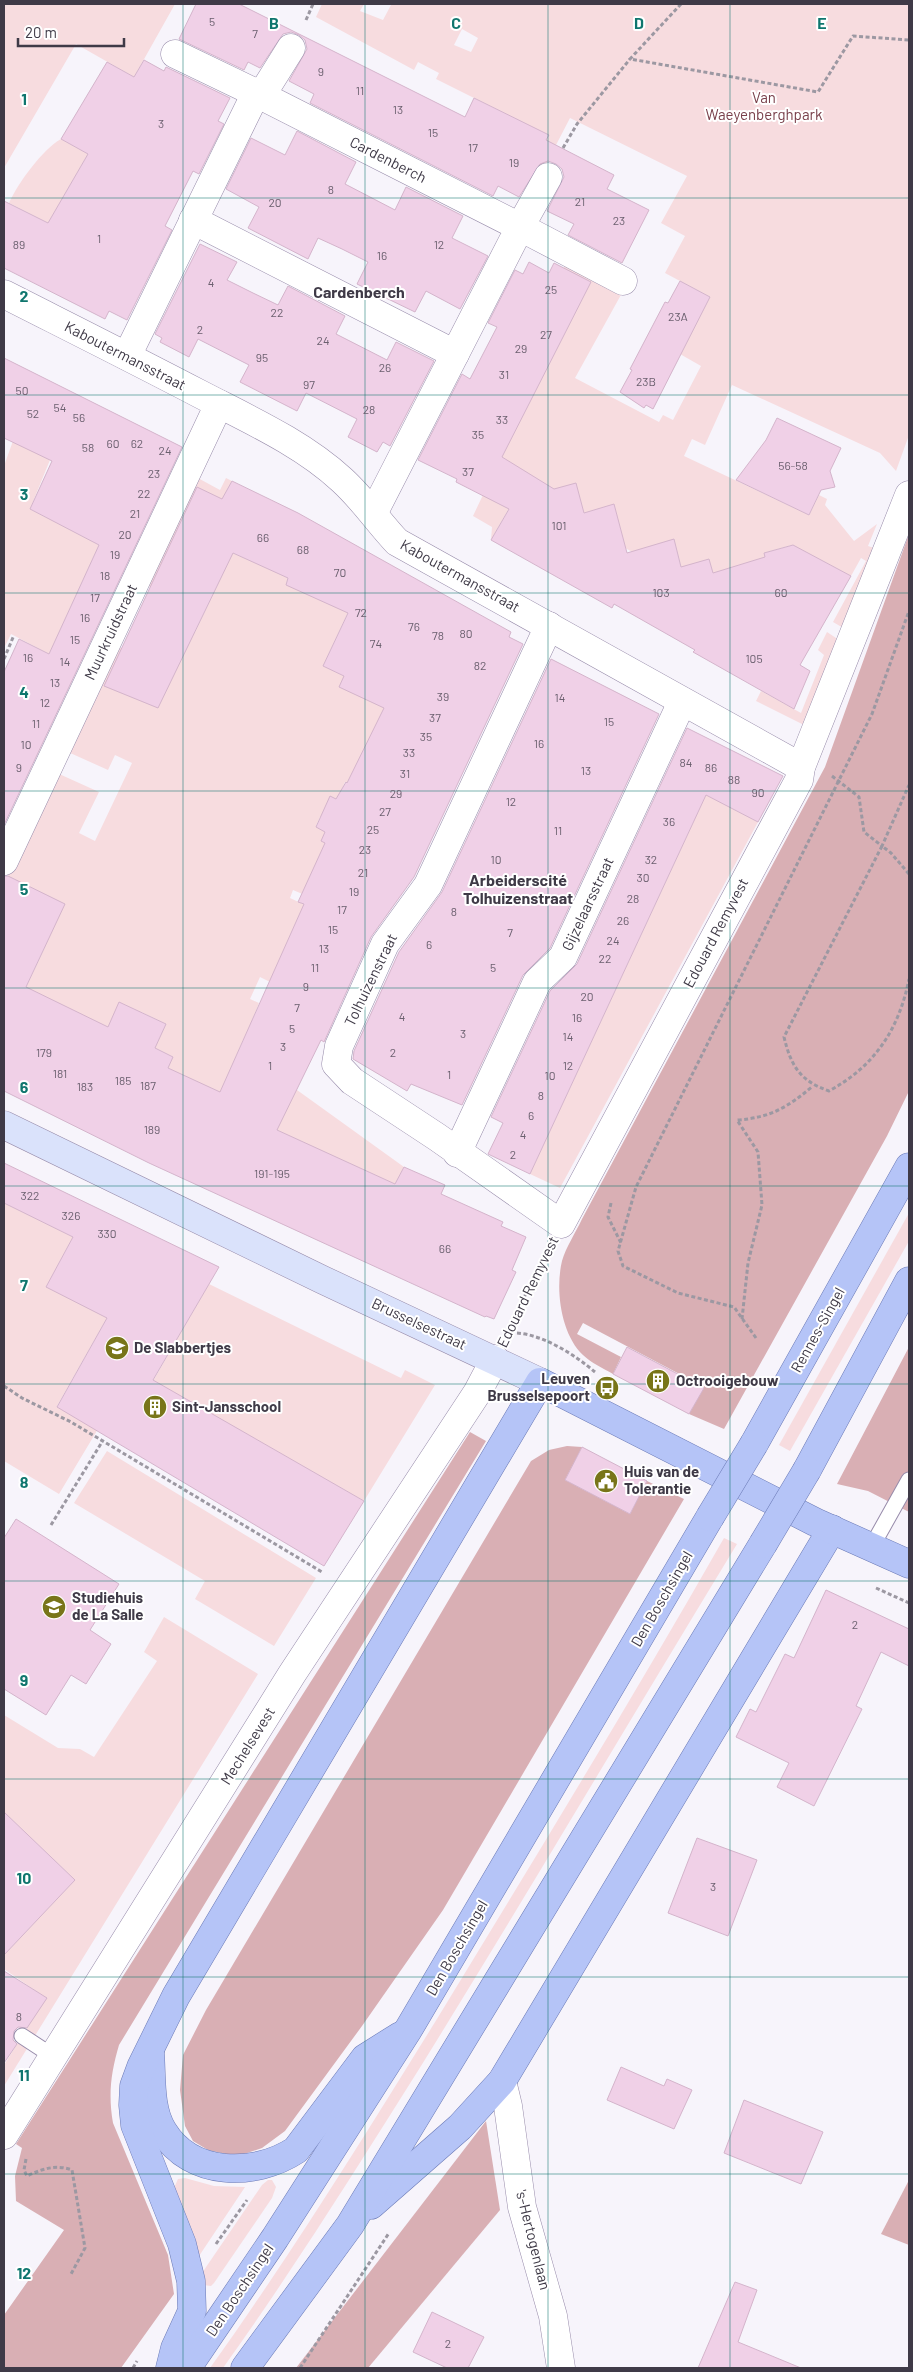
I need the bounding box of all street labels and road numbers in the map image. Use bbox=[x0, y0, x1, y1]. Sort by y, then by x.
street label: Cardenberch bbox=[347, 132, 430, 186]
street label: Kaboutermansstraat bbox=[62, 317, 189, 393]
street label: Kaboutermansstraat bbox=[398, 535, 523, 615]
street label: Muurkruidstraat bbox=[80, 581, 140, 683]
street label: Gijzelaarsstraat bbox=[558, 854, 617, 953]
street label: Edouard Remyvest bbox=[679, 875, 752, 990]
street label: Tolhuizenstraat bbox=[340, 930, 400, 1029]
street label: Edouard Remyvest bbox=[492, 1233, 562, 1350]
street label: Rennes-Singel bbox=[786, 1284, 848, 1375]
street label: Brusselsestraat bbox=[369, 1293, 470, 1353]
street label: Den Boschsingel bbox=[626, 1547, 696, 1650]
street label: Mechelsevest bbox=[216, 1703, 278, 1788]
street label: Den Boschsingel bbox=[421, 1896, 491, 1999]
street label: 's-Hertogenlaan bbox=[513, 2188, 555, 2292]
street label: Den Boschsingel bbox=[202, 2240, 277, 2339]

